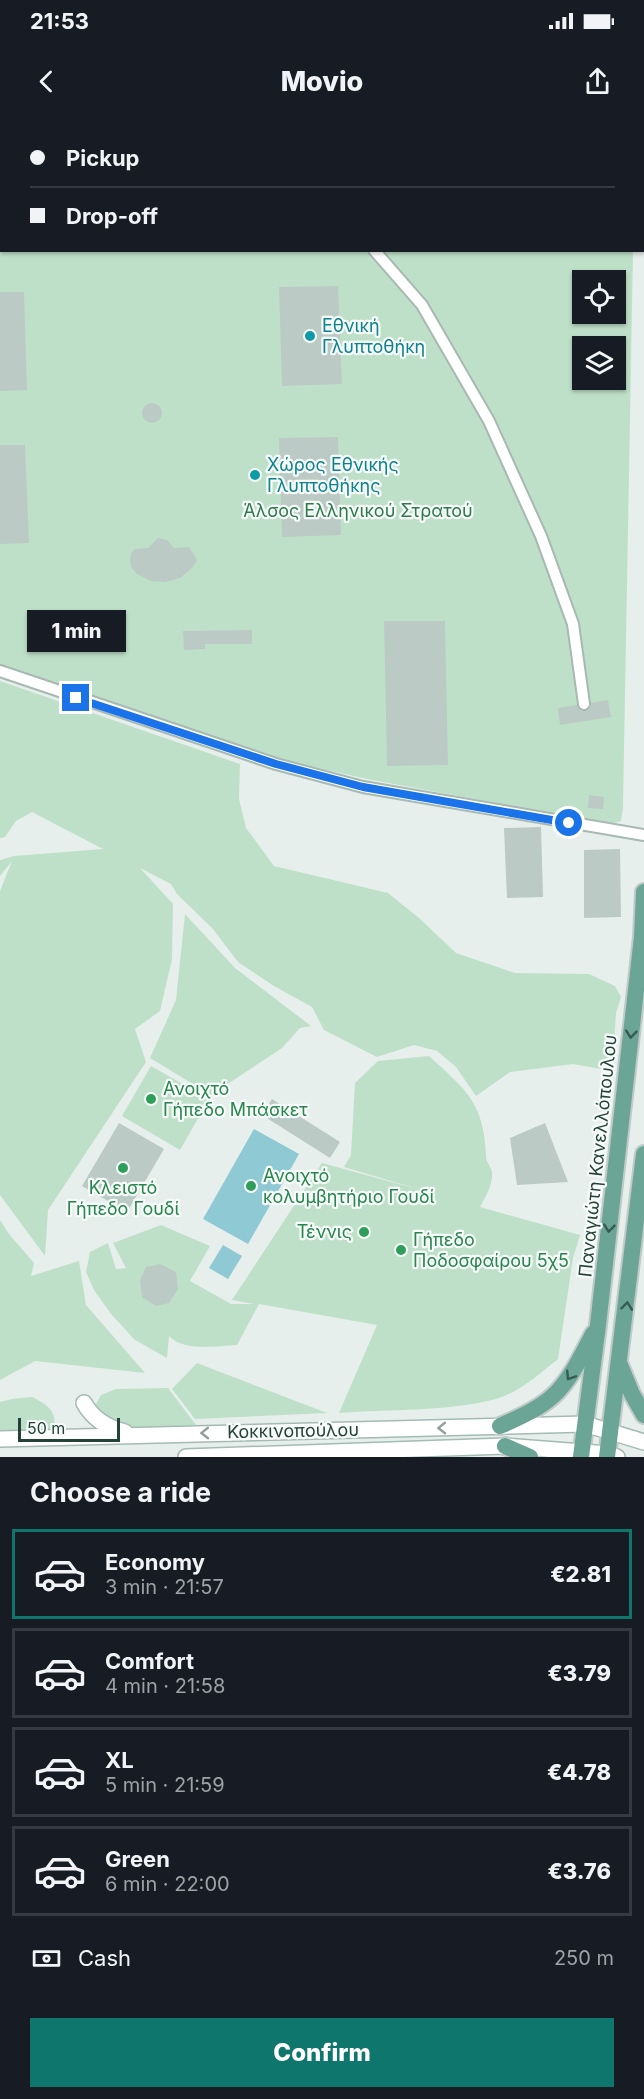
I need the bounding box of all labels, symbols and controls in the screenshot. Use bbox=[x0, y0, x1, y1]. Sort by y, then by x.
text: 21:53 bbox=[30, 8, 89, 34]
icon: back bbox=[30, 65, 63, 98]
text: Movio bbox=[281, 65, 363, 98]
icon: share bbox=[581, 65, 614, 98]
text: Pickup bbox=[66, 145, 140, 171]
text: Drop-off bbox=[66, 203, 158, 229]
map controls bbox=[572, 270, 626, 390]
button: locate bbox=[572, 270, 626, 324]
place label: Εθνική Γλυπτοθήκη bbox=[322, 315, 425, 357]
marker: Εθνική Γλυπτοθήκη bbox=[303, 329, 317, 343]
button: layers bbox=[572, 336, 626, 390]
place label: Χώρος Εθνικής Γλυπτοθήκης bbox=[267, 454, 399, 496]
marker: Χώρος Εθνικής Γλυπτοθήκης bbox=[248, 468, 262, 482]
park label: Άλσος Ελληνικού Στρατού bbox=[243, 500, 473, 521]
callout: 1 min bbox=[26, 611, 125, 653]
text: 1 min bbox=[51, 619, 102, 643]
route end bbox=[62, 684, 89, 711]
route start bbox=[555, 809, 582, 836]
one-way arrow bbox=[625, 1029, 638, 1039]
street label: Παναγιώτη Κανελλόπουλου bbox=[574, 1034, 621, 1278]
place label: Ανοιχτό Γήπεδο Μπάσκετ bbox=[163, 1078, 308, 1120]
marker: Ανοιχτό Γήπεδο Μπάσκετ bbox=[144, 1092, 158, 1106]
marker: Κλειστό Γήπεδο Γουδί bbox=[116, 1161, 130, 1175]
place label: Ανοιχτό κολυμβητήριο Γουδί bbox=[263, 1165, 434, 1207]
place label: Κλειστό Γήπεδο Γουδί bbox=[67, 1177, 179, 1219]
marker: Ανοιχτό κολυμβητήριο Γουδί bbox=[244, 1179, 258, 1193]
place label: Τέννις bbox=[297, 1221, 352, 1242]
one-way arrow bbox=[603, 1223, 616, 1232]
marker: Τέννις bbox=[357, 1225, 371, 1239]
place label: Γήπεδο Ποδοσφαίρου 5χ5 bbox=[413, 1229, 569, 1271]
marker: Γήπεδο Ποδοσφαίρου 5χ5 bbox=[394, 1243, 408, 1257]
one-way arrow bbox=[620, 1302, 632, 1311]
one-way arrow bbox=[566, 1369, 577, 1380]
scale bar bbox=[18, 1415, 120, 1442]
text: 50 m bbox=[27, 1418, 65, 1438]
street label: Κοκκινοπούλου bbox=[227, 1419, 359, 1442]
one-way arrow bbox=[437, 1422, 446, 1434]
one-way arrow bbox=[200, 1427, 209, 1439]
text: Choose a ride bbox=[30, 1476, 211, 1509]
icon: car bbox=[33, 1547, 87, 1601]
text: Economy bbox=[105, 1549, 205, 1575]
text: €2.81 bbox=[550, 1561, 611, 1587]
text: 3 min · 21:57 bbox=[105, 1575, 224, 1599]
icon: car bbox=[33, 1646, 87, 1700]
text: Comfort bbox=[105, 1648, 194, 1674]
text: €3.79 bbox=[547, 1660, 611, 1686]
text: 4 min · 21:58 bbox=[105, 1674, 225, 1698]
icon: car bbox=[33, 1745, 87, 1799]
text: XL bbox=[105, 1747, 134, 1773]
text: €4.78 bbox=[547, 1759, 611, 1785]
text: 5 min · 21:59 bbox=[105, 1773, 225, 1797]
icon: car bbox=[33, 1844, 87, 1898]
text: Green bbox=[105, 1846, 170, 1872]
text: €3.76 bbox=[548, 1858, 611, 1884]
text: 6 min · 22:00 bbox=[105, 1872, 230, 1896]
icon: cash bbox=[30, 1942, 63, 1975]
text: Cash bbox=[78, 1945, 131, 1971]
text: 250 m bbox=[554, 1946, 614, 1970]
button: Confirm bbox=[30, 2018, 614, 2087]

